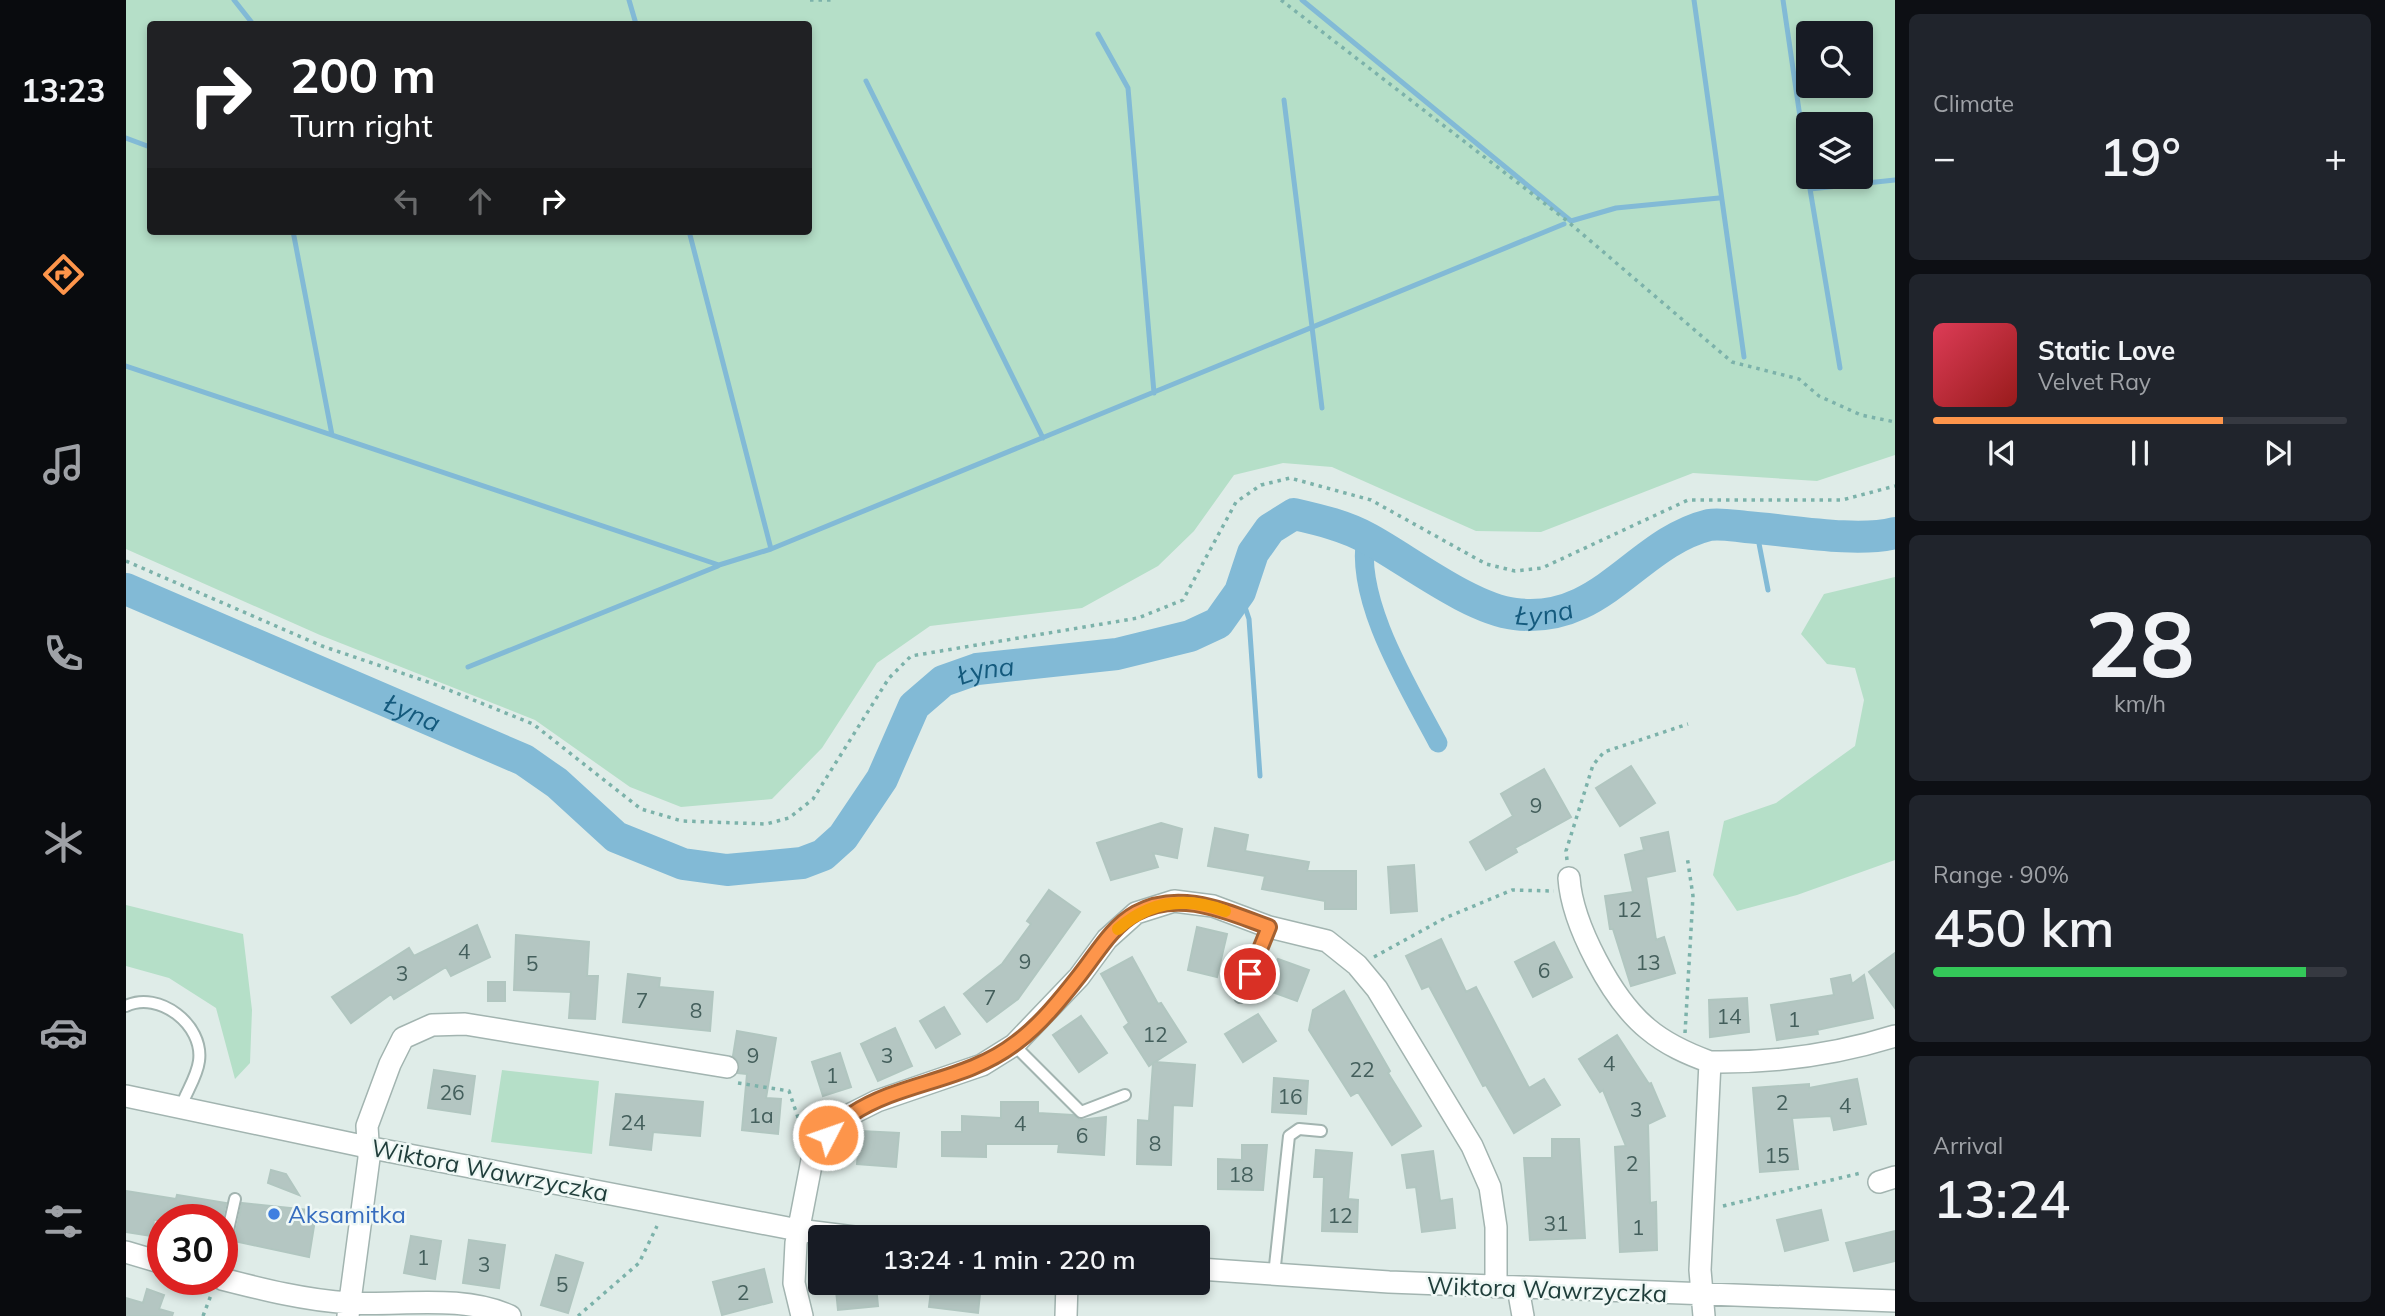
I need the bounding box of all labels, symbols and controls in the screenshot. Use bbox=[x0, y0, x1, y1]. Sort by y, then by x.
map controls bbox=[1796, 21, 1873, 189]
button: search bbox=[1796, 21, 1873, 98]
text: 200 m bbox=[290, 44, 436, 105]
icon: right bbox=[175, 49, 266, 140]
text: 13:23 bbox=[21, 70, 105, 110]
text: Climate bbox=[1933, 89, 2014, 118]
text: Turn right bbox=[290, 105, 433, 145]
button: layers bbox=[1796, 112, 1873, 189]
text: 19° bbox=[2099, 124, 2181, 189]
text: − bbox=[1933, 133, 1956, 181]
text: + bbox=[2324, 133, 2347, 181]
icon: left bbox=[388, 182, 426, 220]
icon: ahead bbox=[461, 182, 499, 220]
icon: right bbox=[534, 182, 572, 220]
icon: directions bbox=[39, 250, 88, 299]
text: Static Love bbox=[2038, 334, 2175, 367]
text: Velvet Ray bbox=[2038, 367, 2151, 396]
icon: previous bbox=[1983, 434, 2021, 472]
icon: pause bbox=[2121, 434, 2159, 472]
icon: next bbox=[2259, 434, 2297, 472]
icon: music bbox=[39, 440, 88, 489]
text: 28 bbox=[2085, 586, 2195, 700]
water label: Łyna bbox=[1513, 592, 1577, 632]
icon: phone bbox=[39, 629, 88, 678]
water label: Łyna bbox=[951, 649, 1016, 692]
water label: Łyna bbox=[379, 685, 446, 739]
text: km/h bbox=[2114, 689, 2166, 718]
house number: 9 bbox=[1530, 792, 1542, 818]
icon: climate bbox=[39, 818, 88, 867]
text: Range · 90% bbox=[1933, 860, 2069, 889]
text: 450 km bbox=[1933, 895, 2114, 960]
house number: 12 bbox=[1616, 896, 1642, 922]
house number: 4 bbox=[458, 938, 471, 964]
pin bbox=[1220, 944, 1280, 1004]
house number: 9 bbox=[1019, 948, 1031, 974]
house number: 13 bbox=[1635, 949, 1661, 975]
house number: 5 bbox=[526, 950, 538, 976]
icon: arrive bbox=[1231, 955, 1269, 993]
house number: 6 bbox=[1538, 957, 1550, 983]
house number: 3 bbox=[396, 960, 408, 986]
house number: 7 bbox=[984, 984, 996, 1010]
house number: 7 bbox=[636, 987, 648, 1013]
house number: 8 bbox=[690, 997, 702, 1023]
house number: 14 bbox=[1716, 1003, 1742, 1029]
house number: 1 bbox=[1788, 1006, 1800, 1032]
icon: car bbox=[39, 1008, 88, 1057]
house number: 12 bbox=[1142, 1021, 1168, 1047]
house number: 9 bbox=[747, 1042, 759, 1068]
house number: 3 bbox=[881, 1042, 893, 1068]
house number: 4 bbox=[1603, 1050, 1616, 1076]
house number: 22 bbox=[1349, 1056, 1375, 1082]
house number: 1 bbox=[826, 1062, 838, 1088]
house number: 26 bbox=[439, 1079, 465, 1105]
house number: 16 bbox=[1277, 1083, 1303, 1109]
house number: 2 bbox=[1776, 1089, 1788, 1115]
house number: 4 bbox=[1839, 1092, 1852, 1118]
house number: 3 bbox=[1630, 1096, 1642, 1122]
position arrow bbox=[791, 1098, 865, 1172]
house number: 1a bbox=[748, 1102, 774, 1128]
house number: 24 bbox=[620, 1109, 646, 1135]
house number: 4 bbox=[1014, 1110, 1027, 1136]
house number: 6 bbox=[1076, 1122, 1088, 1148]
house number: 8 bbox=[1149, 1130, 1161, 1156]
text: Arrival bbox=[1933, 1131, 2003, 1160]
street label: Wiktora Wawrzyczka bbox=[369, 1132, 611, 1208]
house number: 15 bbox=[1764, 1142, 1790, 1168]
house number: 2 bbox=[1626, 1150, 1638, 1176]
house number: 18 bbox=[1228, 1161, 1254, 1187]
text: 13:24 bbox=[1933, 1166, 2070, 1231]
icon: filters bbox=[39, 1197, 88, 1246]
place label: Aksamitka bbox=[288, 1199, 406, 1229]
house number: 12 bbox=[1327, 1202, 1353, 1228]
speed limit sign: 30 bbox=[147, 1204, 238, 1295]
marker: Aksamitka bbox=[266, 1206, 282, 1222]
house number: 31 bbox=[1543, 1210, 1569, 1236]
house number: 1 bbox=[1632, 1214, 1644, 1240]
text: 13:24 · 1 min · 220 m bbox=[882, 1243, 1136, 1276]
house number: 1 bbox=[417, 1244, 429, 1270]
house number: 3 bbox=[478, 1251, 490, 1277]
street label: Wiktora Wawrzyczka bbox=[1426, 1270, 1668, 1308]
house number: 5 bbox=[556, 1271, 568, 1297]
house number: 2 bbox=[737, 1279, 749, 1305]

